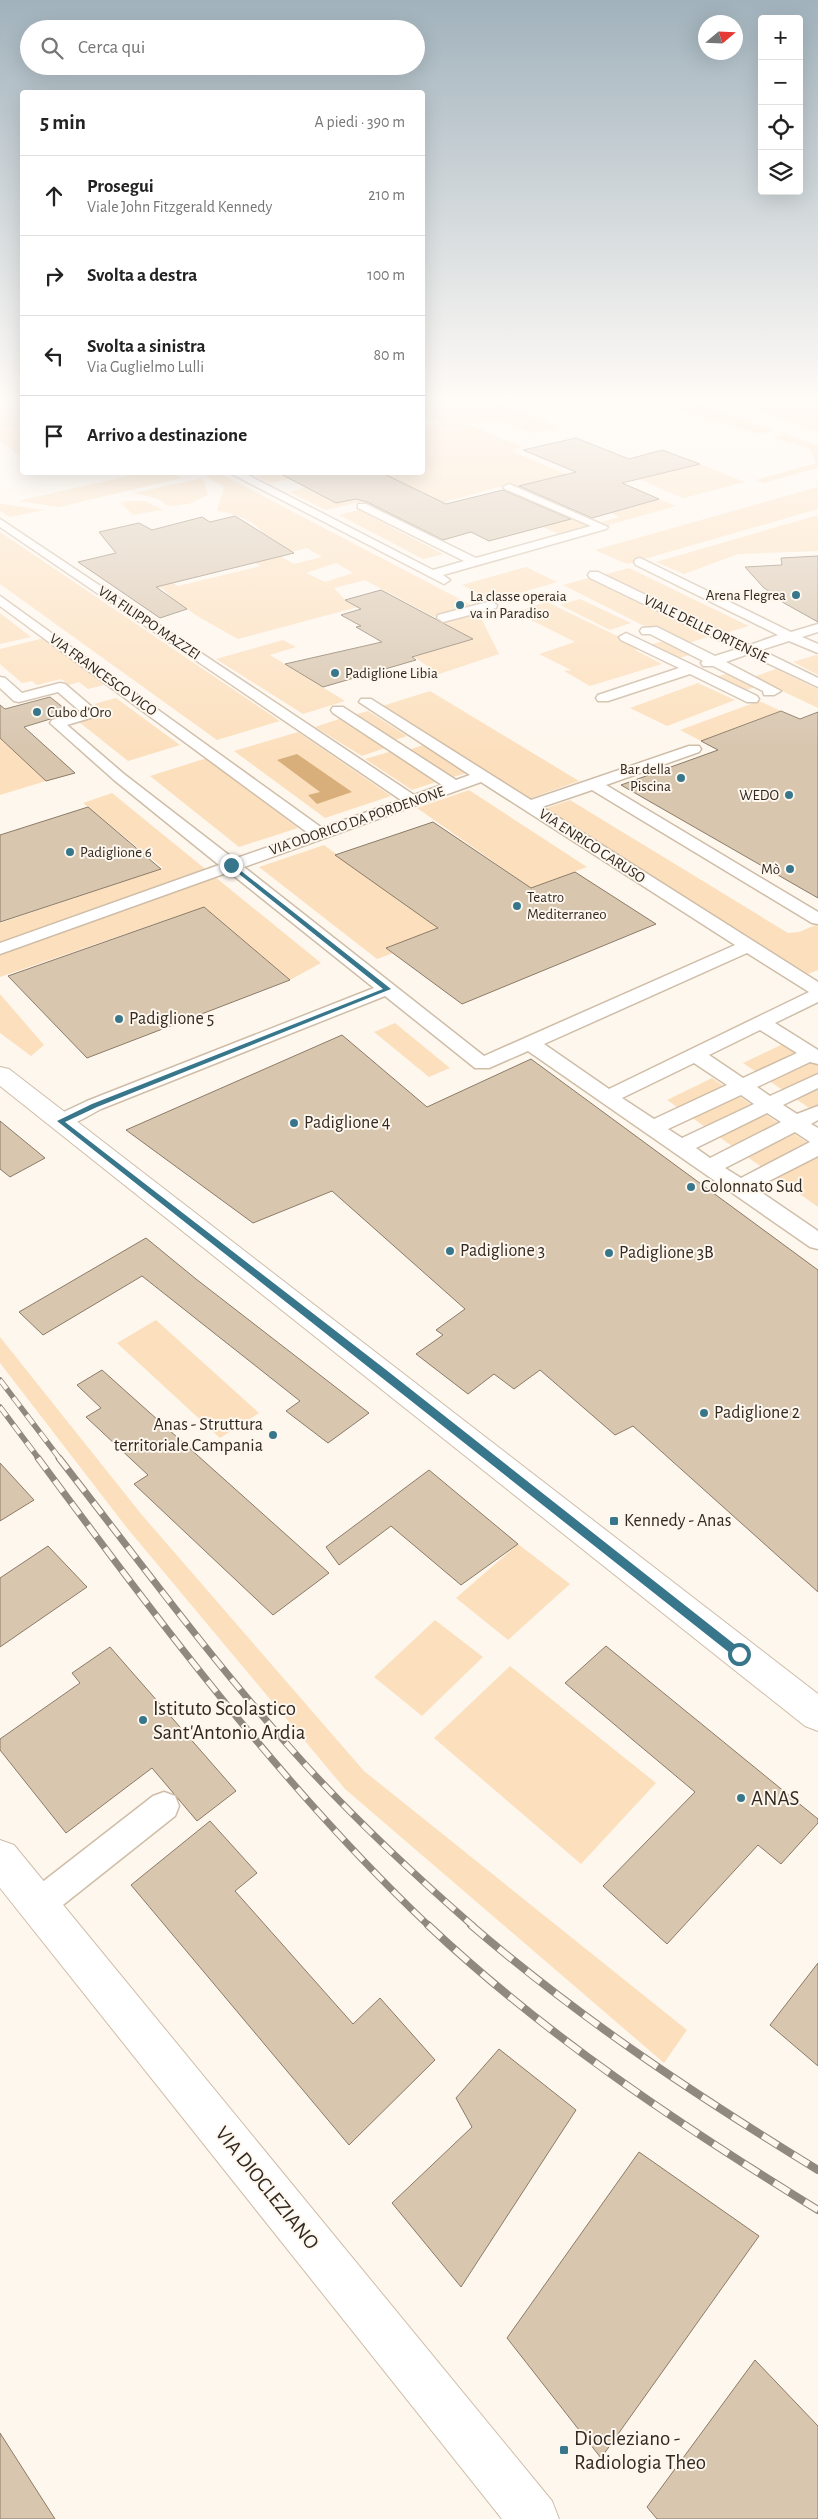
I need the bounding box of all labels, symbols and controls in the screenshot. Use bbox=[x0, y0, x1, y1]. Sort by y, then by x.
north arrow bbox=[698, 15, 743, 60]
map controls bbox=[758, 15, 803, 195]
button: + bbox=[758, 15, 803, 60]
search box bbox=[20, 20, 425, 75]
icon: search bbox=[38, 34, 66, 62]
text: Cerca qui bbox=[78, 38, 145, 57]
button: − bbox=[758, 60, 803, 105]
button: locate bbox=[758, 105, 803, 150]
text: 5 min bbox=[40, 112, 86, 133]
text: A piedi · 390 m bbox=[315, 114, 405, 130]
button: layers bbox=[758, 150, 803, 195]
text: Prosegui bbox=[87, 177, 154, 196]
icon: ahead bbox=[40, 182, 68, 210]
text: 210 m bbox=[368, 187, 405, 203]
text: Viale John Fitzgerald Kennedy bbox=[87, 199, 272, 215]
icon: right bbox=[40, 262, 68, 290]
text: Svolta a destra bbox=[87, 266, 197, 285]
text: 100 m bbox=[367, 267, 405, 283]
text: Svolta a sinistra bbox=[87, 337, 206, 356]
icon: left bbox=[40, 342, 68, 370]
text: 80 m bbox=[374, 347, 405, 363]
text: Via Guglielmo Lulli bbox=[87, 359, 204, 375]
icon: arrive bbox=[40, 422, 68, 450]
text: Arrivo a destinazione bbox=[87, 426, 247, 445]
street label: VIA FILIPPO MAZZEI bbox=[95, 583, 203, 663]
place label: Arena Flegrea bbox=[706, 588, 786, 603]
place label: La classe operaia va in Paradiso bbox=[470, 589, 567, 621]
marker: Arena Flegrea bbox=[790, 589, 802, 601]
street label: VIALE DELLE ORTENSIE bbox=[641, 592, 771, 666]
marker: La classe operaia va in Paradiso bbox=[454, 599, 466, 611]
street label: VIA FRANCESCO VICO bbox=[47, 631, 159, 719]
place label: Padiglione Libia bbox=[345, 666, 438, 681]
marker: Padiglione Libia bbox=[329, 667, 341, 679]
place label: Cubo d'Oro bbox=[47, 705, 112, 720]
marker: Cubo d'Oro bbox=[31, 706, 43, 718]
place label: Bar della Piscina bbox=[620, 762, 671, 794]
marker: Bar della Piscina bbox=[675, 772, 687, 784]
street label: VIA ODORICO DA PORDENONE bbox=[267, 784, 447, 858]
place label: WEDO bbox=[739, 788, 779, 803]
marker: WEDO bbox=[783, 789, 795, 801]
street label: VIA ENRICO CARUSO bbox=[536, 806, 648, 886]
place label: Padiglione 6 bbox=[80, 845, 152, 860]
marker: Padiglione 6 bbox=[64, 846, 76, 858]
route end bbox=[220, 854, 243, 877]
place label: Mò bbox=[761, 862, 780, 877]
marker: Mò bbox=[784, 863, 796, 875]
place label: Teatro Mediterraneo bbox=[527, 890, 607, 922]
marker: Teatro Mediterraneo bbox=[511, 900, 523, 912]
place label: Padiglione 5 bbox=[129, 1010, 214, 1028]
marker: Padiglione 5 bbox=[113, 1013, 125, 1025]
place label: Padiglione 4 bbox=[304, 1114, 391, 1132]
marker: Padiglione 4 bbox=[288, 1117, 300, 1129]
place label: Colonnato Sud bbox=[701, 1178, 803, 1196]
marker: Colonnato Sud bbox=[685, 1181, 697, 1193]
place label: Padiglione 3 bbox=[460, 1242, 545, 1260]
place label: Padiglione 3B bbox=[619, 1244, 714, 1262]
marker: Padiglione 3 bbox=[444, 1245, 456, 1257]
marker: Padiglione 3B bbox=[603, 1247, 615, 1259]
place label: Padiglione 2 bbox=[714, 1404, 800, 1422]
marker: Padiglione 2 bbox=[698, 1407, 710, 1419]
place label: Anas - Struttura territoriale Campania bbox=[114, 1416, 263, 1455]
marker: Anas - Struttura territoriale Campania bbox=[267, 1429, 279, 1441]
place label: Kennedy - Anas bbox=[624, 1512, 731, 1530]
marker: Kennedy - Anas bbox=[608, 1515, 620, 1527]
route start bbox=[728, 1643, 751, 1666]
place label: Istituto Scolastico Sant'Antonio Ardia bbox=[153, 1698, 306, 1743]
marker: Istituto Scolastico Sant'Antonio Ardia bbox=[137, 1714, 149, 1726]
place label: ANAS bbox=[751, 1788, 800, 1809]
marker: ANAS bbox=[735, 1792, 747, 1804]
street label: VIA DIOCLEZIANO bbox=[211, 2123, 323, 2253]
place label: Diocleziano - Radiologia Theo bbox=[574, 2428, 706, 2473]
marker: Diocleziano - Radiologia Theo bbox=[558, 2444, 570, 2456]

